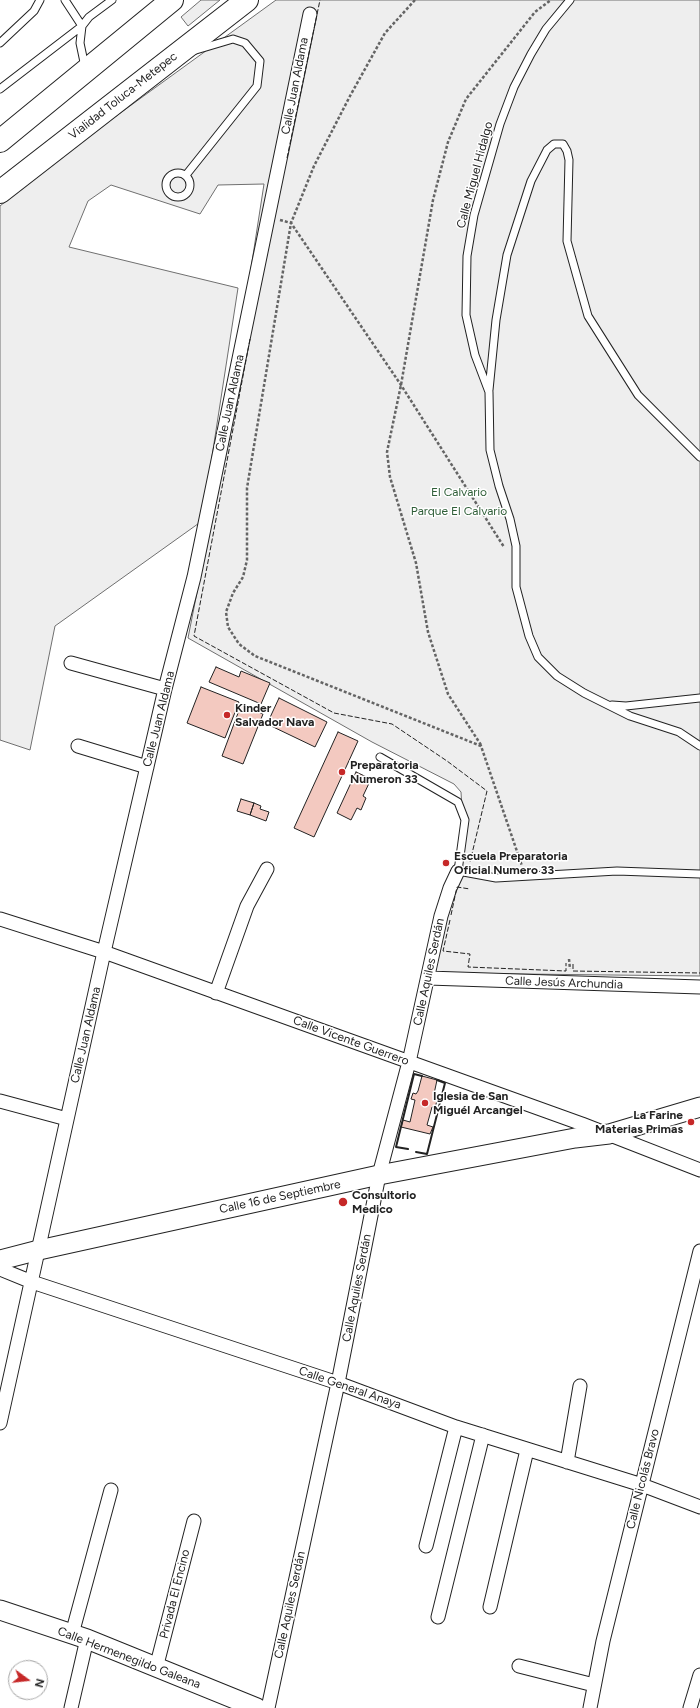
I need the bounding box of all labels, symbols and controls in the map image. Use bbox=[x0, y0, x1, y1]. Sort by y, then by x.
street label: Calle Juan Aldama bbox=[279, 36, 311, 136]
street label: Vialidad Toluca-Metepec bbox=[66, 49, 180, 143]
street label: Calle Miguel Hidalgo bbox=[454, 120, 496, 230]
street label: Calle Juan Aldama bbox=[213, 353, 247, 453]
park label: El Calvario bbox=[431, 485, 487, 499]
park label: Parque El Calvario bbox=[411, 504, 507, 518]
street label: Calle Juan Aldama bbox=[140, 669, 178, 769]
place label: Kinder Salvador Nava bbox=[235, 701, 314, 729]
marker: Kinder Salvador Nava bbox=[222, 710, 232, 720]
place label: Preparatoria Numeron 33 bbox=[350, 758, 419, 786]
marker: Preparatoria Numeron 33 bbox=[337, 767, 347, 777]
place label: Escuela Preparatoria Oficial Numero 33 bbox=[454, 849, 568, 877]
marker: Escuela Preparatoria Oficial Numero 33 bbox=[441, 858, 451, 868]
street label: Calle Aquiles Serdán bbox=[411, 917, 447, 1027]
street label: Calle Jesús Archundia bbox=[505, 974, 623, 992]
street label: Calle Juan Aldama bbox=[68, 985, 104, 1085]
street label: Calle Vicente Guerrero bbox=[291, 1013, 411, 1069]
place label: Iglesia de San Miguél Arcangel bbox=[433, 1089, 523, 1117]
marker: Iglesia de San Miguél Arcangel bbox=[420, 1098, 430, 1108]
place label: La Farine Materias Primas bbox=[595, 1108, 683, 1136]
marker: La Farine Materias Primas bbox=[686, 1117, 696, 1127]
street label: Calle 16 de Septiembre bbox=[218, 1177, 342, 1217]
place label: Consultorio Medico bbox=[352, 1188, 416, 1216]
marker: Consultorio Medico bbox=[337, 1196, 349, 1208]
street label: Calle Aquiles Serdán bbox=[339, 1233, 375, 1343]
street label: Calle General Anaya bbox=[297, 1364, 403, 1412]
street label: Calle Nicolás Bravo bbox=[624, 1427, 662, 1531]
street label: Privada El Encino bbox=[157, 1548, 193, 1640]
street label: Calle Aquiles Serdán bbox=[272, 1550, 308, 1660]
street label: Calle Hermenegildo Galeana bbox=[55, 1624, 203, 1692]
north arrow bbox=[8, 1660, 48, 1700]
text: N bbox=[32, 1677, 46, 1689]

